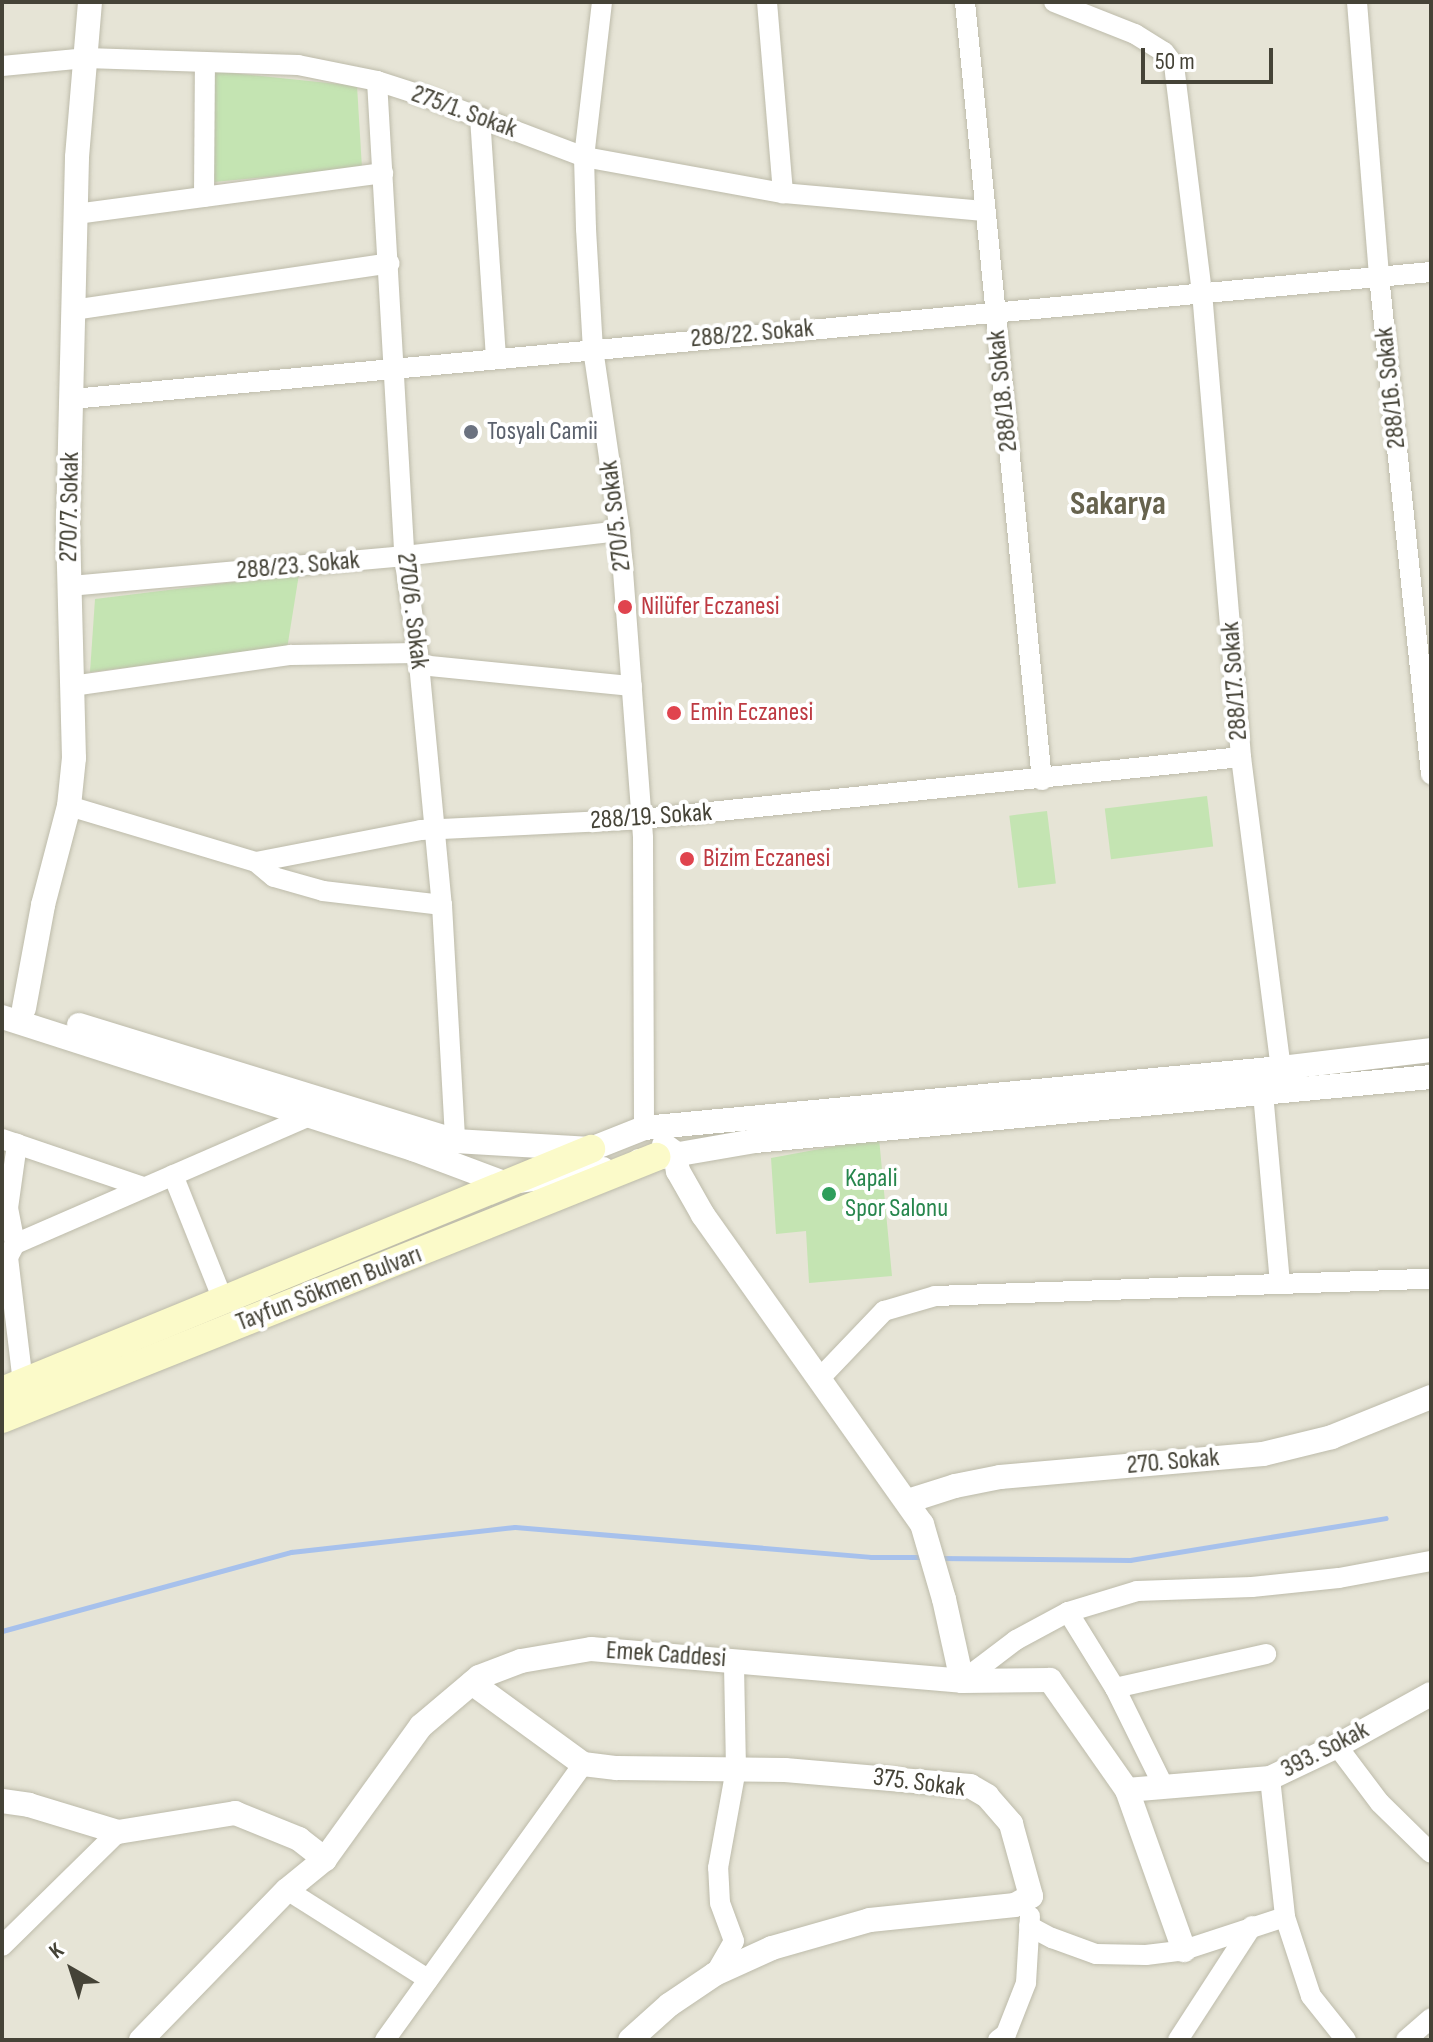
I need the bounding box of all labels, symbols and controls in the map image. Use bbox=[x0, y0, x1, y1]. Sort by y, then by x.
scale bar bbox=[1145, 32, 1277, 82]
text: 50 m bbox=[1155, 47, 1195, 76]
street label: 275/1. Sokak bbox=[407, 79, 521, 145]
street label: 288/22. Sokak bbox=[689, 313, 815, 355]
street label: 288/16. Sokak bbox=[1369, 326, 1413, 450]
street label: 288/18. Sokak bbox=[981, 329, 1025, 453]
place label: Tosyalı Camii bbox=[487, 416, 598, 448]
marker: Tosyalı Camii bbox=[462, 423, 480, 441]
street label: 270/7. Sokak bbox=[53, 452, 87, 562]
street label: 270/5. Sokak bbox=[594, 459, 638, 573]
district label: Sakarya bbox=[1070, 484, 1166, 524]
street label: 288/23. Sokak bbox=[235, 545, 361, 587]
street label: 270/6 . Sokak bbox=[389, 551, 435, 671]
place label: Nilüfer Eczanesi bbox=[641, 591, 780, 623]
marker: Nilüfer Eczanesi bbox=[616, 598, 634, 616]
street label: 288/17. Sokak bbox=[1215, 621, 1255, 741]
place label: Emin Eczanesi bbox=[690, 697, 813, 729]
marker: Emin Eczanesi bbox=[665, 704, 683, 722]
street label: 288/19. Sokak bbox=[589, 797, 713, 837]
place label: Bizim Eczanesi bbox=[703, 843, 830, 875]
marker: Bizim Eczanesi bbox=[678, 850, 696, 868]
place label: Kapali Spor Salonu bbox=[845, 1163, 948, 1224]
marker: Kapali Spor Salonu bbox=[820, 1185, 838, 1203]
street label: Tayfun Sökmen Bulvarı bbox=[232, 1239, 426, 1339]
street label: 270. Sokak bbox=[1125, 1442, 1221, 1482]
street label: Emek Caddesi bbox=[605, 1635, 727, 1675]
street label: 393. Sokak bbox=[1276, 1715, 1374, 1785]
street label: 375. Sokak bbox=[871, 1762, 967, 1804]
north arrow bbox=[32, 1930, 112, 2010]
text: K bbox=[44, 1937, 69, 1965]

